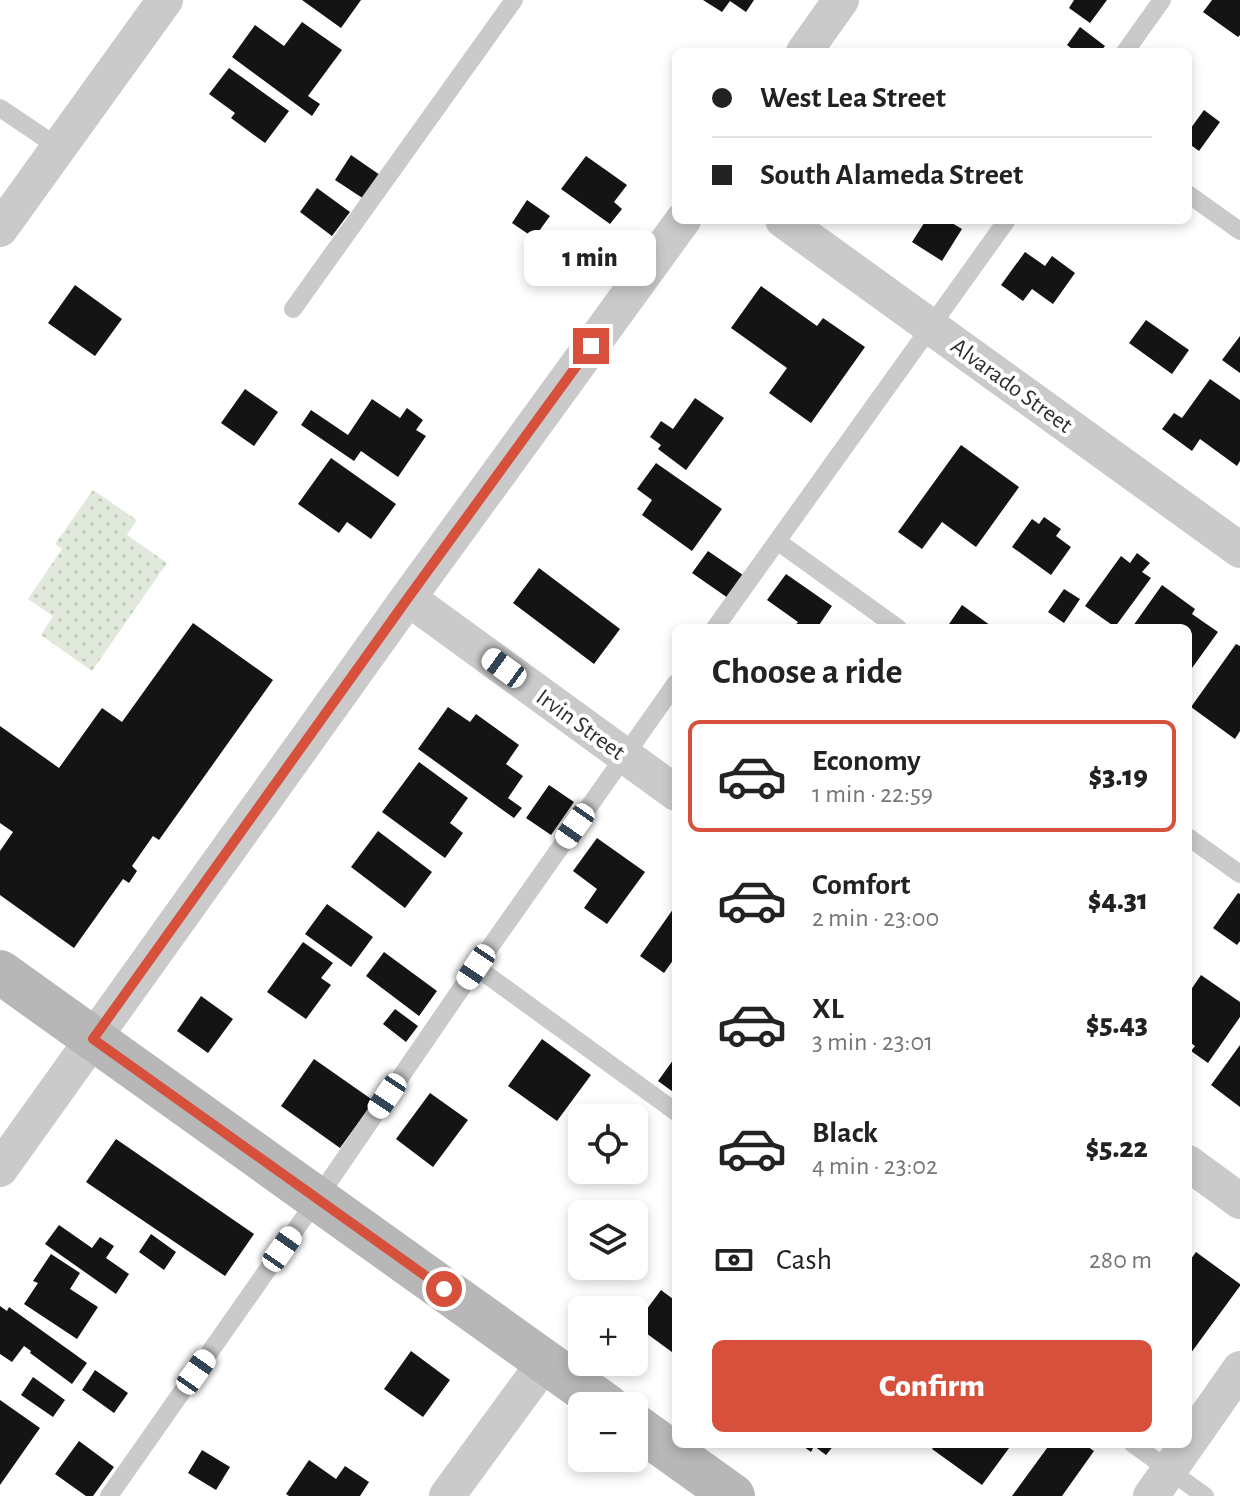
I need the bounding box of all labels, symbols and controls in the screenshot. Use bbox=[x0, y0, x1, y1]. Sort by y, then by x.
text: West Lea Street bbox=[760, 83, 946, 113]
text: South Alameda Street bbox=[760, 160, 1023, 190]
callout: 1 min bbox=[525, 230, 657, 286]
text: 1 min bbox=[562, 245, 618, 271]
route end bbox=[573, 328, 609, 364]
street label: Alvarado Street bbox=[946, 334, 1077, 438]
car bbox=[478, 644, 530, 692]
text: Choose a ride bbox=[712, 654, 902, 690]
street label: Irvin Street bbox=[532, 685, 629, 765]
icon: car bbox=[716, 740, 788, 812]
text: Economy bbox=[812, 746, 921, 776]
text: $3.19 bbox=[1089, 761, 1148, 791]
text: 1 min · 22:59 bbox=[812, 781, 933, 807]
car bbox=[551, 799, 599, 853]
icon: car bbox=[716, 864, 788, 936]
text: Comfort bbox=[812, 870, 911, 900]
text: $4.31 bbox=[1088, 885, 1148, 915]
text: 2 min · 23:00 bbox=[812, 905, 939, 931]
car bbox=[453, 940, 499, 994]
icon: car bbox=[716, 988, 788, 1060]
text: XL bbox=[812, 994, 844, 1024]
text: $5.43 bbox=[1086, 1009, 1148, 1039]
text: 3 min · 23:01 bbox=[812, 1029, 933, 1055]
car bbox=[364, 1069, 410, 1123]
map controls bbox=[568, 1104, 648, 1472]
button: locate bbox=[568, 1104, 648, 1184]
icon: car bbox=[716, 1112, 788, 1184]
text: Black bbox=[812, 1118, 878, 1148]
text: $5.22 bbox=[1086, 1133, 1148, 1163]
text: 4 min · 23:02 bbox=[812, 1153, 938, 1179]
button: layers bbox=[568, 1200, 648, 1280]
car bbox=[258, 1222, 306, 1276]
icon: cash bbox=[712, 1238, 756, 1282]
text: Cash bbox=[776, 1245, 832, 1275]
text: 280 m bbox=[1089, 1247, 1152, 1273]
route start bbox=[426, 1271, 462, 1307]
button: + bbox=[568, 1296, 648, 1376]
button: Confirm bbox=[712, 1340, 1152, 1432]
car bbox=[172, 1345, 220, 1399]
button: − bbox=[568, 1392, 648, 1472]

